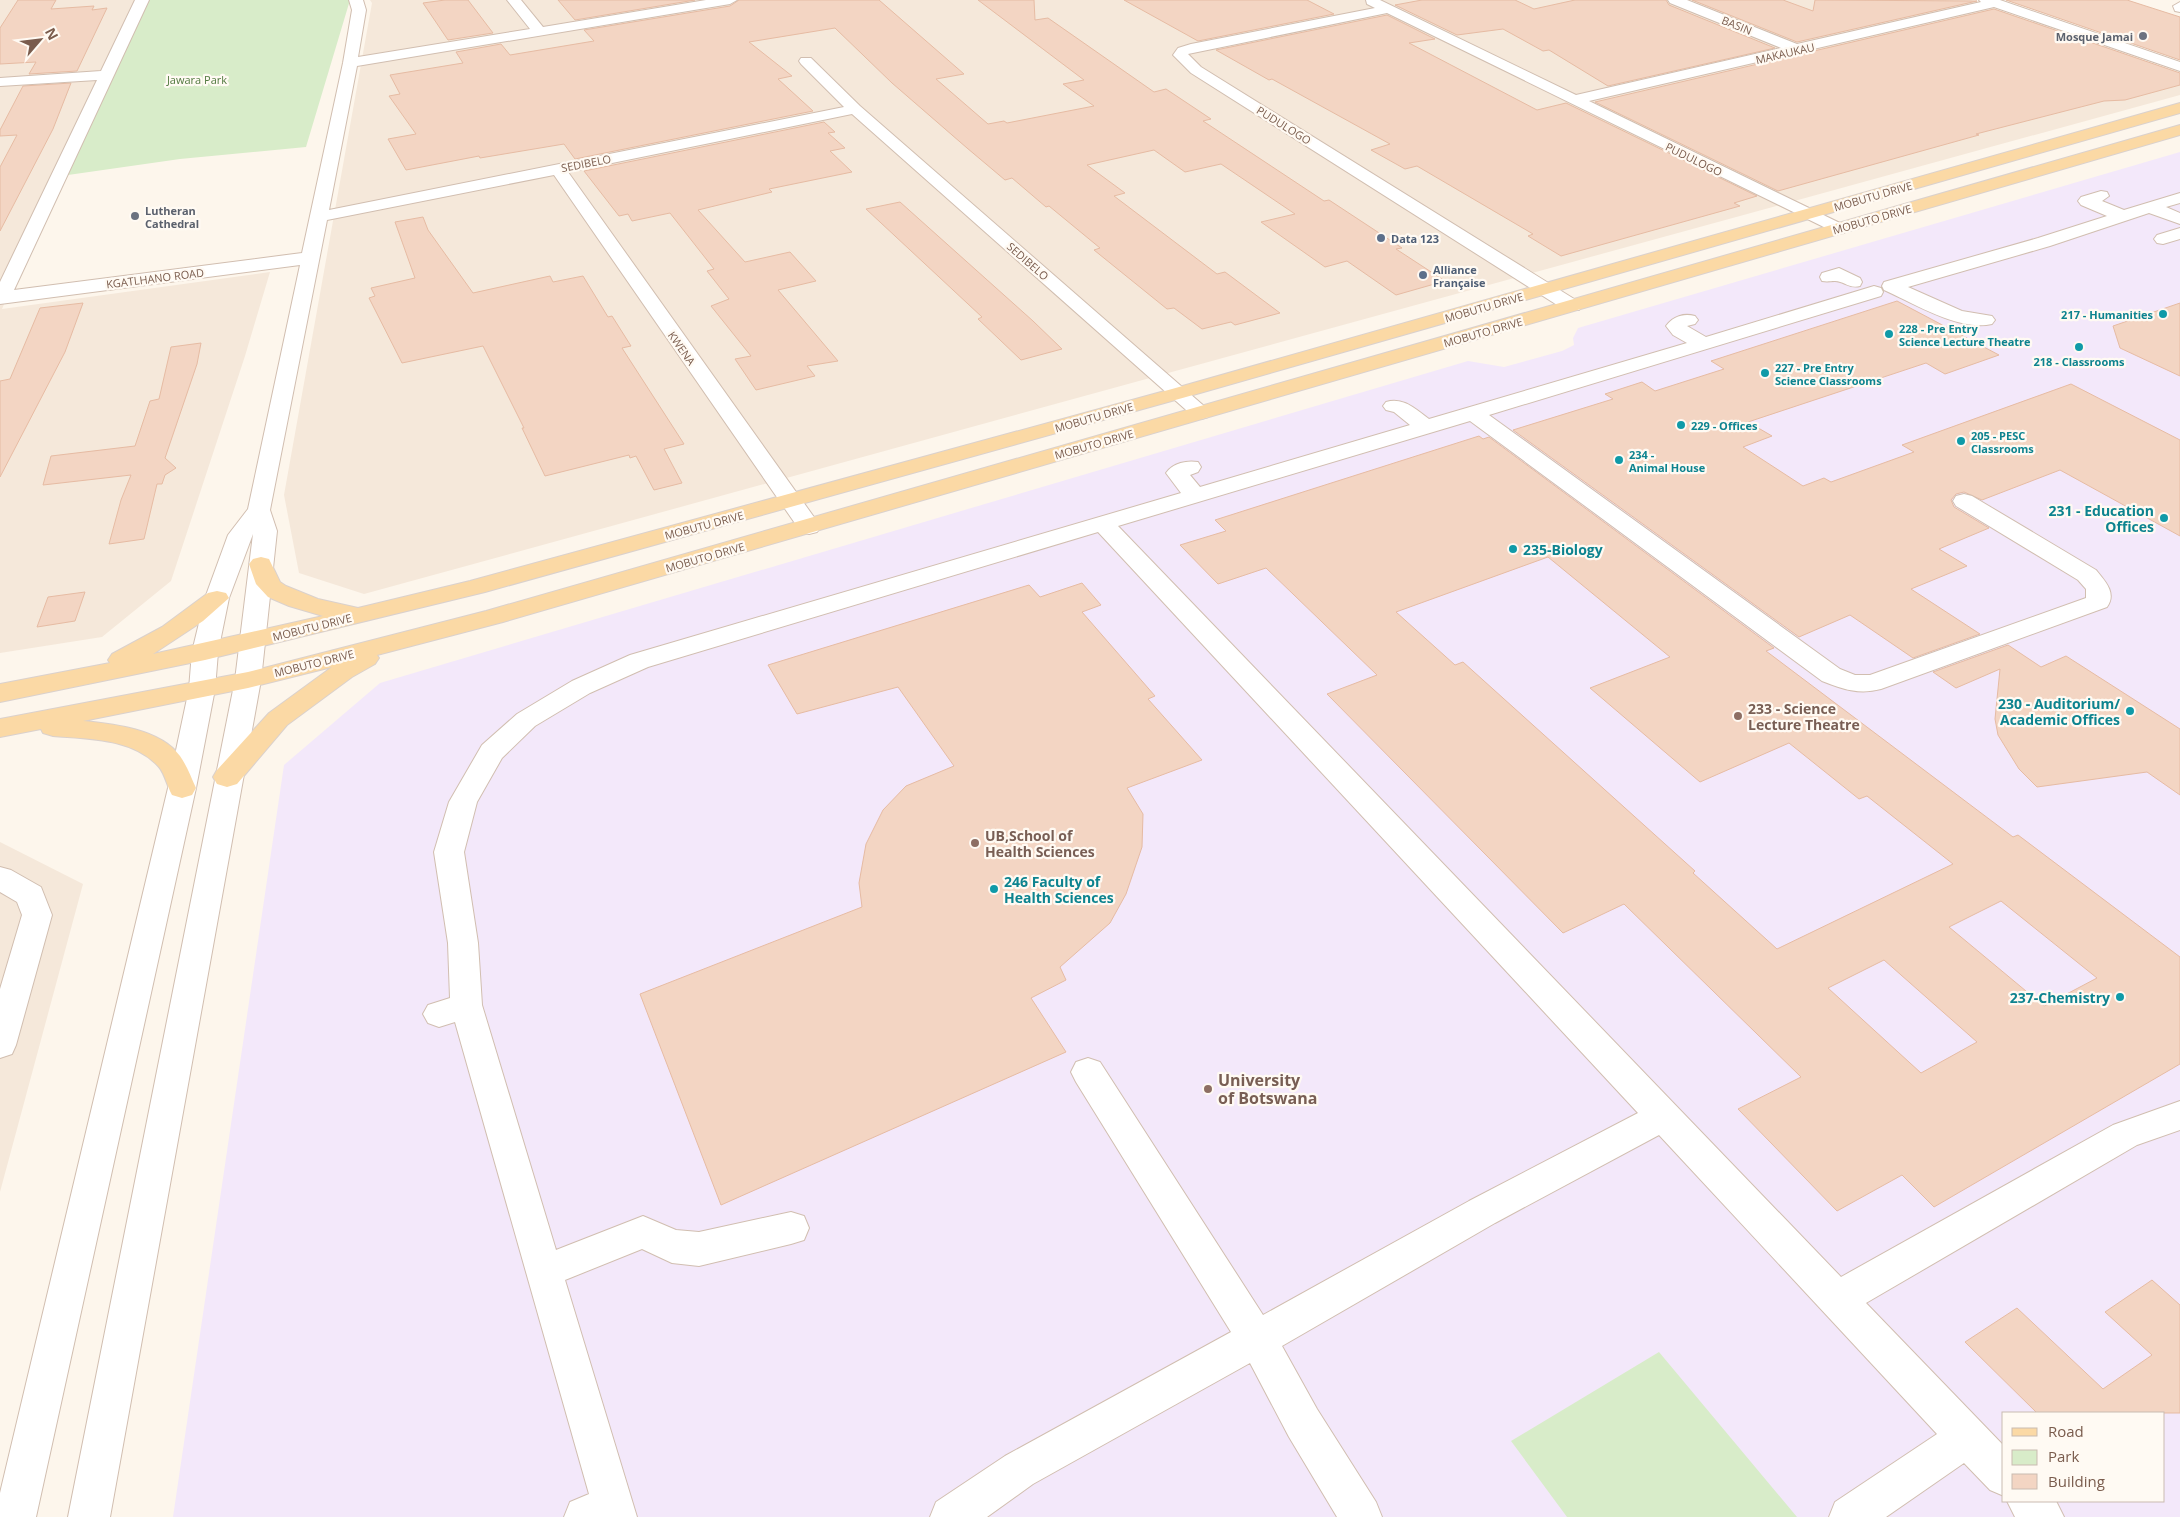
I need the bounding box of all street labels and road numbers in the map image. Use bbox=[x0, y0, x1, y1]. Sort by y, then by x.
street label: BASIN bbox=[1720, 12, 1754, 38]
street label: MAKAUKAU bbox=[1754, 39, 1816, 67]
street label: PUDULOGO bbox=[1254, 102, 1314, 148]
street label: PUDULOGO bbox=[1663, 139, 1725, 179]
street label: SEDIBELO bbox=[560, 151, 612, 175]
street label: MOBUTU DRIVE bbox=[1832, 178, 1914, 214]
street label: MOBUTO DRIVE bbox=[1831, 201, 1913, 237]
street label: SEDIBELO bbox=[1004, 239, 1052, 283]
street label: KGATLHANO ROAD bbox=[105, 265, 205, 291]
street label: MOBUTU DRIVE bbox=[1443, 289, 1525, 325]
street label: MOBUTO DRIVE bbox=[1442, 314, 1524, 350]
street label: KWENA bbox=[665, 328, 699, 368]
street label: MOBUTU DRIVE bbox=[1053, 399, 1135, 435]
street label: MOBUTO DRIVE bbox=[1053, 426, 1135, 462]
street label: MOBUTU DRIVE bbox=[663, 507, 745, 543]
street label: MOBUTO DRIVE bbox=[664, 539, 746, 575]
street label: MOBUTU DRIVE bbox=[271, 610, 353, 644]
street label: MOBUTO DRIVE bbox=[273, 646, 355, 680]

